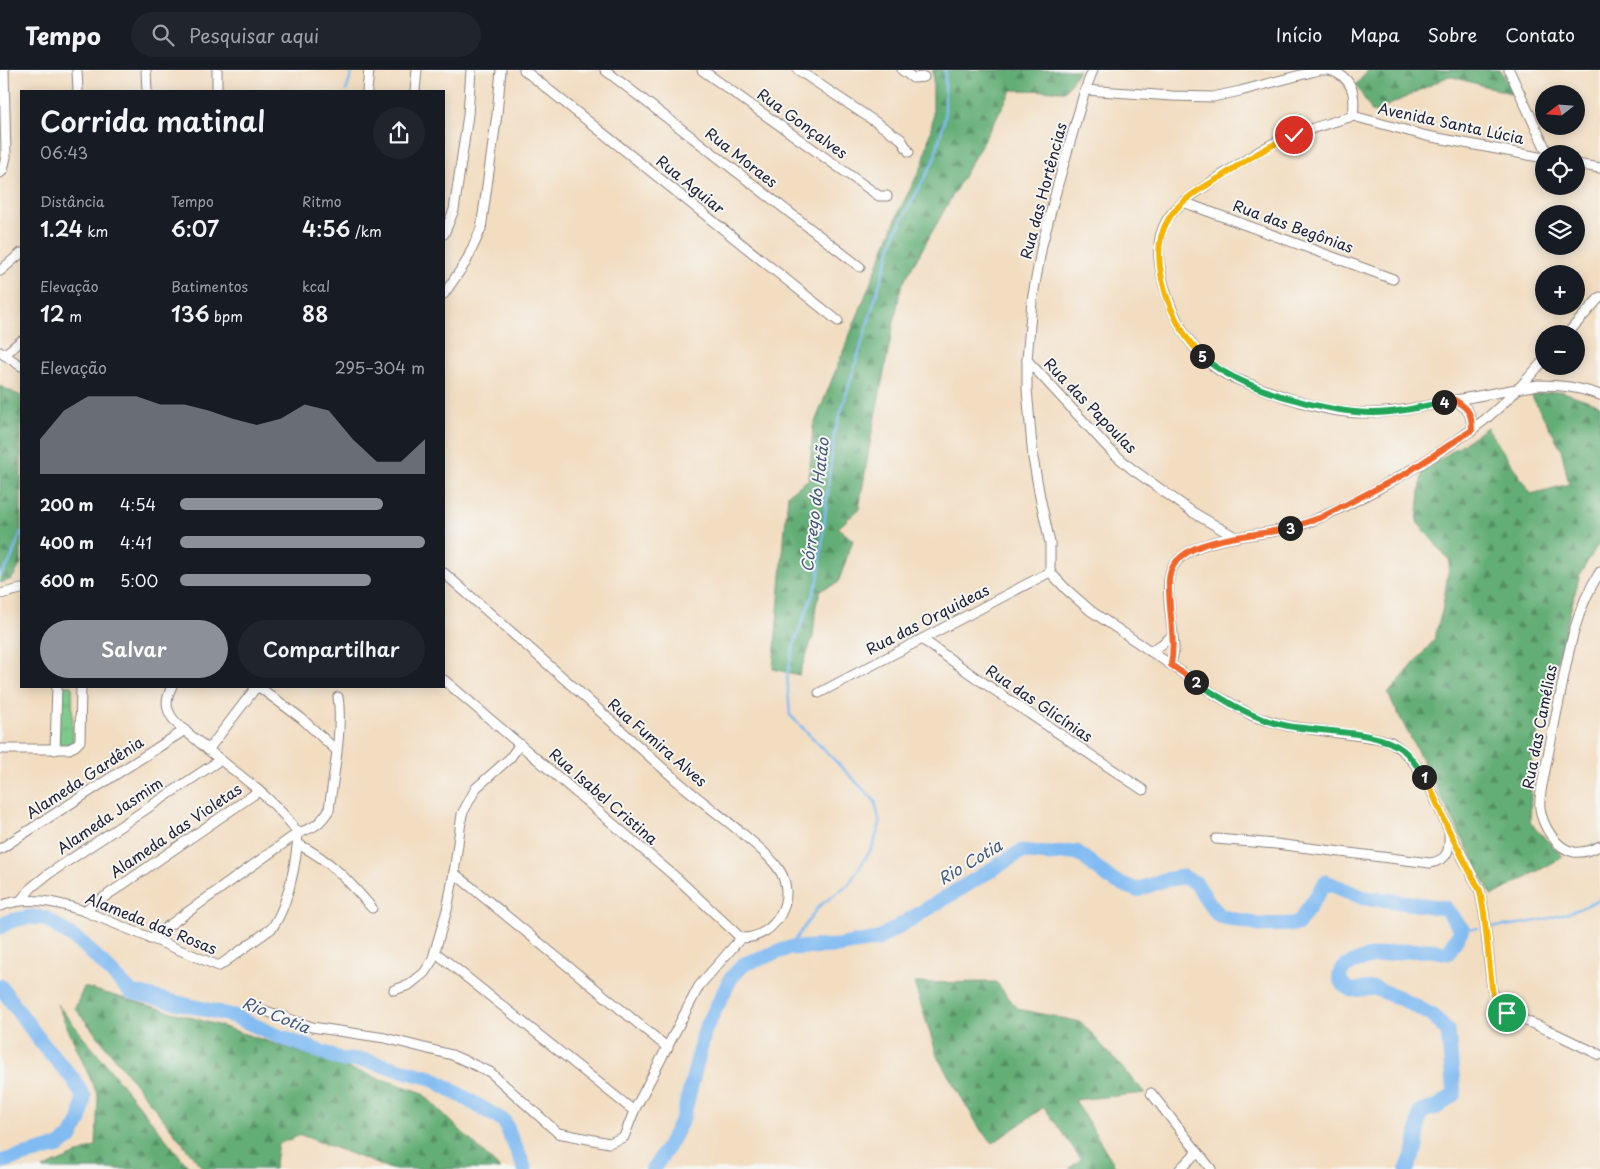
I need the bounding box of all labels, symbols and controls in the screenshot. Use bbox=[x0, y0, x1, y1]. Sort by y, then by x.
search box bbox=[131, 12, 481, 57]
text: Tempo bbox=[25, 17, 101, 53]
icon: search bbox=[149, 21, 177, 49]
text: Pesquisar aqui bbox=[189, 21, 319, 49]
text: Início bbox=[1276, 21, 1322, 48]
text: Mapa bbox=[1350, 21, 1400, 48]
text: Sobre bbox=[1428, 21, 1477, 48]
text: Contato bbox=[1505, 21, 1575, 48]
street label: Rua Gonçalves bbox=[753, 82, 853, 164]
north arrow bbox=[1535, 85, 1585, 135]
map controls bbox=[1535, 85, 1585, 375]
street label: Avenida Santa Lúcia bbox=[1376, 96, 1527, 149]
text: Corrida matinal bbox=[40, 99, 265, 142]
button: share bbox=[373, 107, 425, 159]
pin bbox=[1273, 114, 1315, 156]
street label: Rua das Hortências bbox=[1013, 120, 1072, 261]
street label: Rua Moraes bbox=[701, 121, 783, 193]
icon: check bbox=[1280, 121, 1308, 149]
text: 06:43 bbox=[40, 140, 88, 164]
button: locate bbox=[1535, 145, 1585, 195]
street label: Rua Aguiar bbox=[652, 149, 730, 219]
text: Distância bbox=[40, 191, 105, 212]
text: Tempo bbox=[171, 191, 214, 212]
text: Ritmo bbox=[302, 191, 341, 212]
street label: Rua das Begônias bbox=[1230, 193, 1357, 258]
button: layers bbox=[1535, 205, 1585, 255]
text: 1.24 bbox=[40, 212, 83, 244]
text: 6:07 bbox=[171, 212, 219, 244]
text: 4:56 bbox=[302, 212, 350, 244]
text: km bbox=[83, 221, 108, 242]
text: /km bbox=[350, 221, 382, 242]
button: + bbox=[1535, 265, 1585, 315]
text: Elevação bbox=[40, 276, 99, 297]
text: Batimentos bbox=[171, 276, 248, 297]
text: kcal bbox=[302, 276, 330, 297]
text: 12 bbox=[40, 297, 65, 329]
text: 136 bbox=[171, 297, 209, 329]
text: 88 bbox=[302, 297, 328, 329]
text: m bbox=[65, 306, 82, 327]
text: bpm bbox=[209, 306, 243, 327]
button: − bbox=[1535, 325, 1585, 375]
pin: 5 bbox=[1190, 344, 1214, 368]
text: 5 bbox=[1198, 346, 1207, 367]
street label: Rua das Papoulas bbox=[1039, 352, 1143, 458]
text: Elevação bbox=[40, 355, 107, 379]
text: 295–304 m bbox=[334, 355, 425, 379]
pin: 4 bbox=[1432, 390, 1456, 414]
text: 4 bbox=[1440, 392, 1449, 413]
water label: Córrego do Hatão bbox=[794, 435, 834, 573]
text: 200 m bbox=[40, 492, 94, 516]
text: 4:54 bbox=[120, 492, 156, 516]
pin: 3 bbox=[1278, 516, 1302, 540]
text: 3 bbox=[1286, 518, 1295, 539]
text: 400 m bbox=[40, 530, 94, 554]
text: 4:41 bbox=[120, 530, 152, 554]
text: 600 m bbox=[40, 568, 94, 592]
text: 5:00 bbox=[120, 568, 158, 592]
street label: Rua das Orquideas bbox=[862, 578, 993, 660]
button: Salvar bbox=[40, 620, 228, 678]
button: Compartilhar bbox=[238, 620, 425, 678]
street label: Rua das Glicínias bbox=[982, 658, 1098, 747]
street label: Rua das Camélias bbox=[1515, 662, 1562, 791]
pin: 2 bbox=[1184, 670, 1208, 694]
text: 2 bbox=[1192, 672, 1201, 693]
street label: Rua Fumira Alves bbox=[603, 692, 713, 792]
street label: Alameda Gardênia bbox=[21, 729, 148, 824]
street label: Rua Isabel Cristina bbox=[545, 742, 664, 850]
pin: 1 bbox=[1412, 764, 1436, 790]
text: 1 bbox=[1421, 767, 1428, 788]
street label: Alameda Jasmim bbox=[51, 771, 167, 859]
street label: Alameda das Violetas bbox=[105, 777, 246, 883]
water label: Rio Cotia bbox=[933, 832, 1007, 890]
street label: Alameda das Rosas bbox=[82, 886, 221, 959]
water label: Rio Cotia bbox=[239, 990, 315, 1039]
pin bbox=[1486, 992, 1528, 1034]
icon: arrive bbox=[1493, 999, 1521, 1027]

